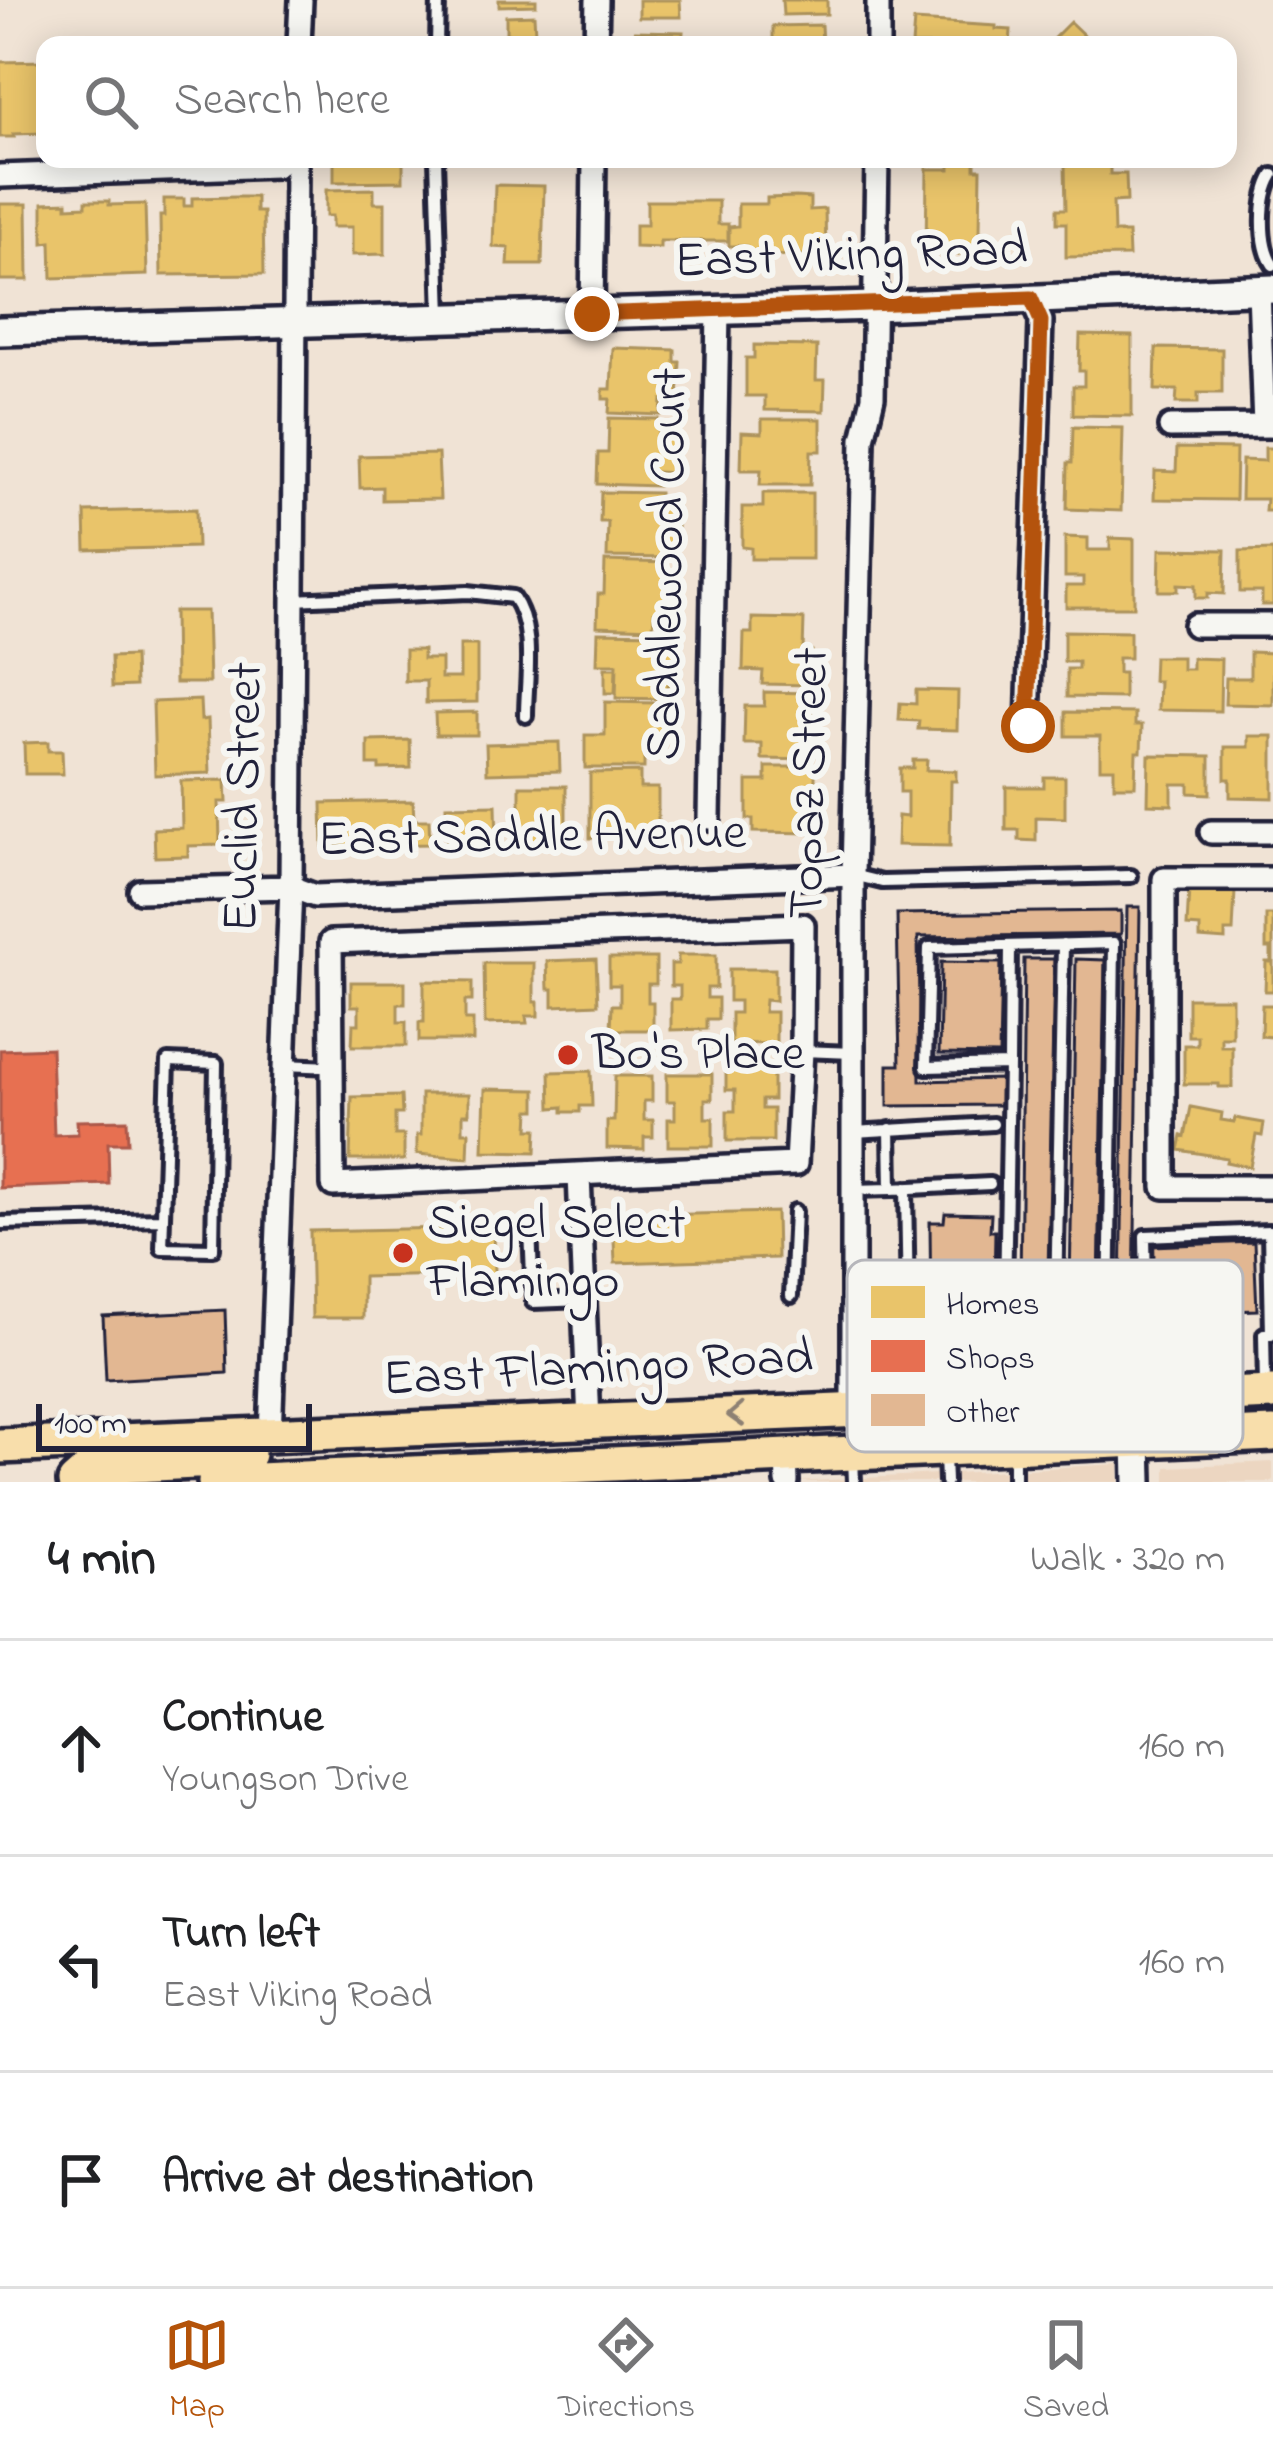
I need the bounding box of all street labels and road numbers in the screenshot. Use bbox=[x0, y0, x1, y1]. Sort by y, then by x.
street label: East Viking Road bbox=[673, 213, 1029, 301]
street label: Saddlewood Court bbox=[628, 367, 710, 761]
street label: Topaz Street bbox=[771, 647, 851, 919]
street label: Euclid Street bbox=[205, 661, 285, 933]
street label: East Saddle Avenue bbox=[317, 797, 747, 879]
street label: East Flamingo Road bbox=[381, 1321, 815, 1419]

